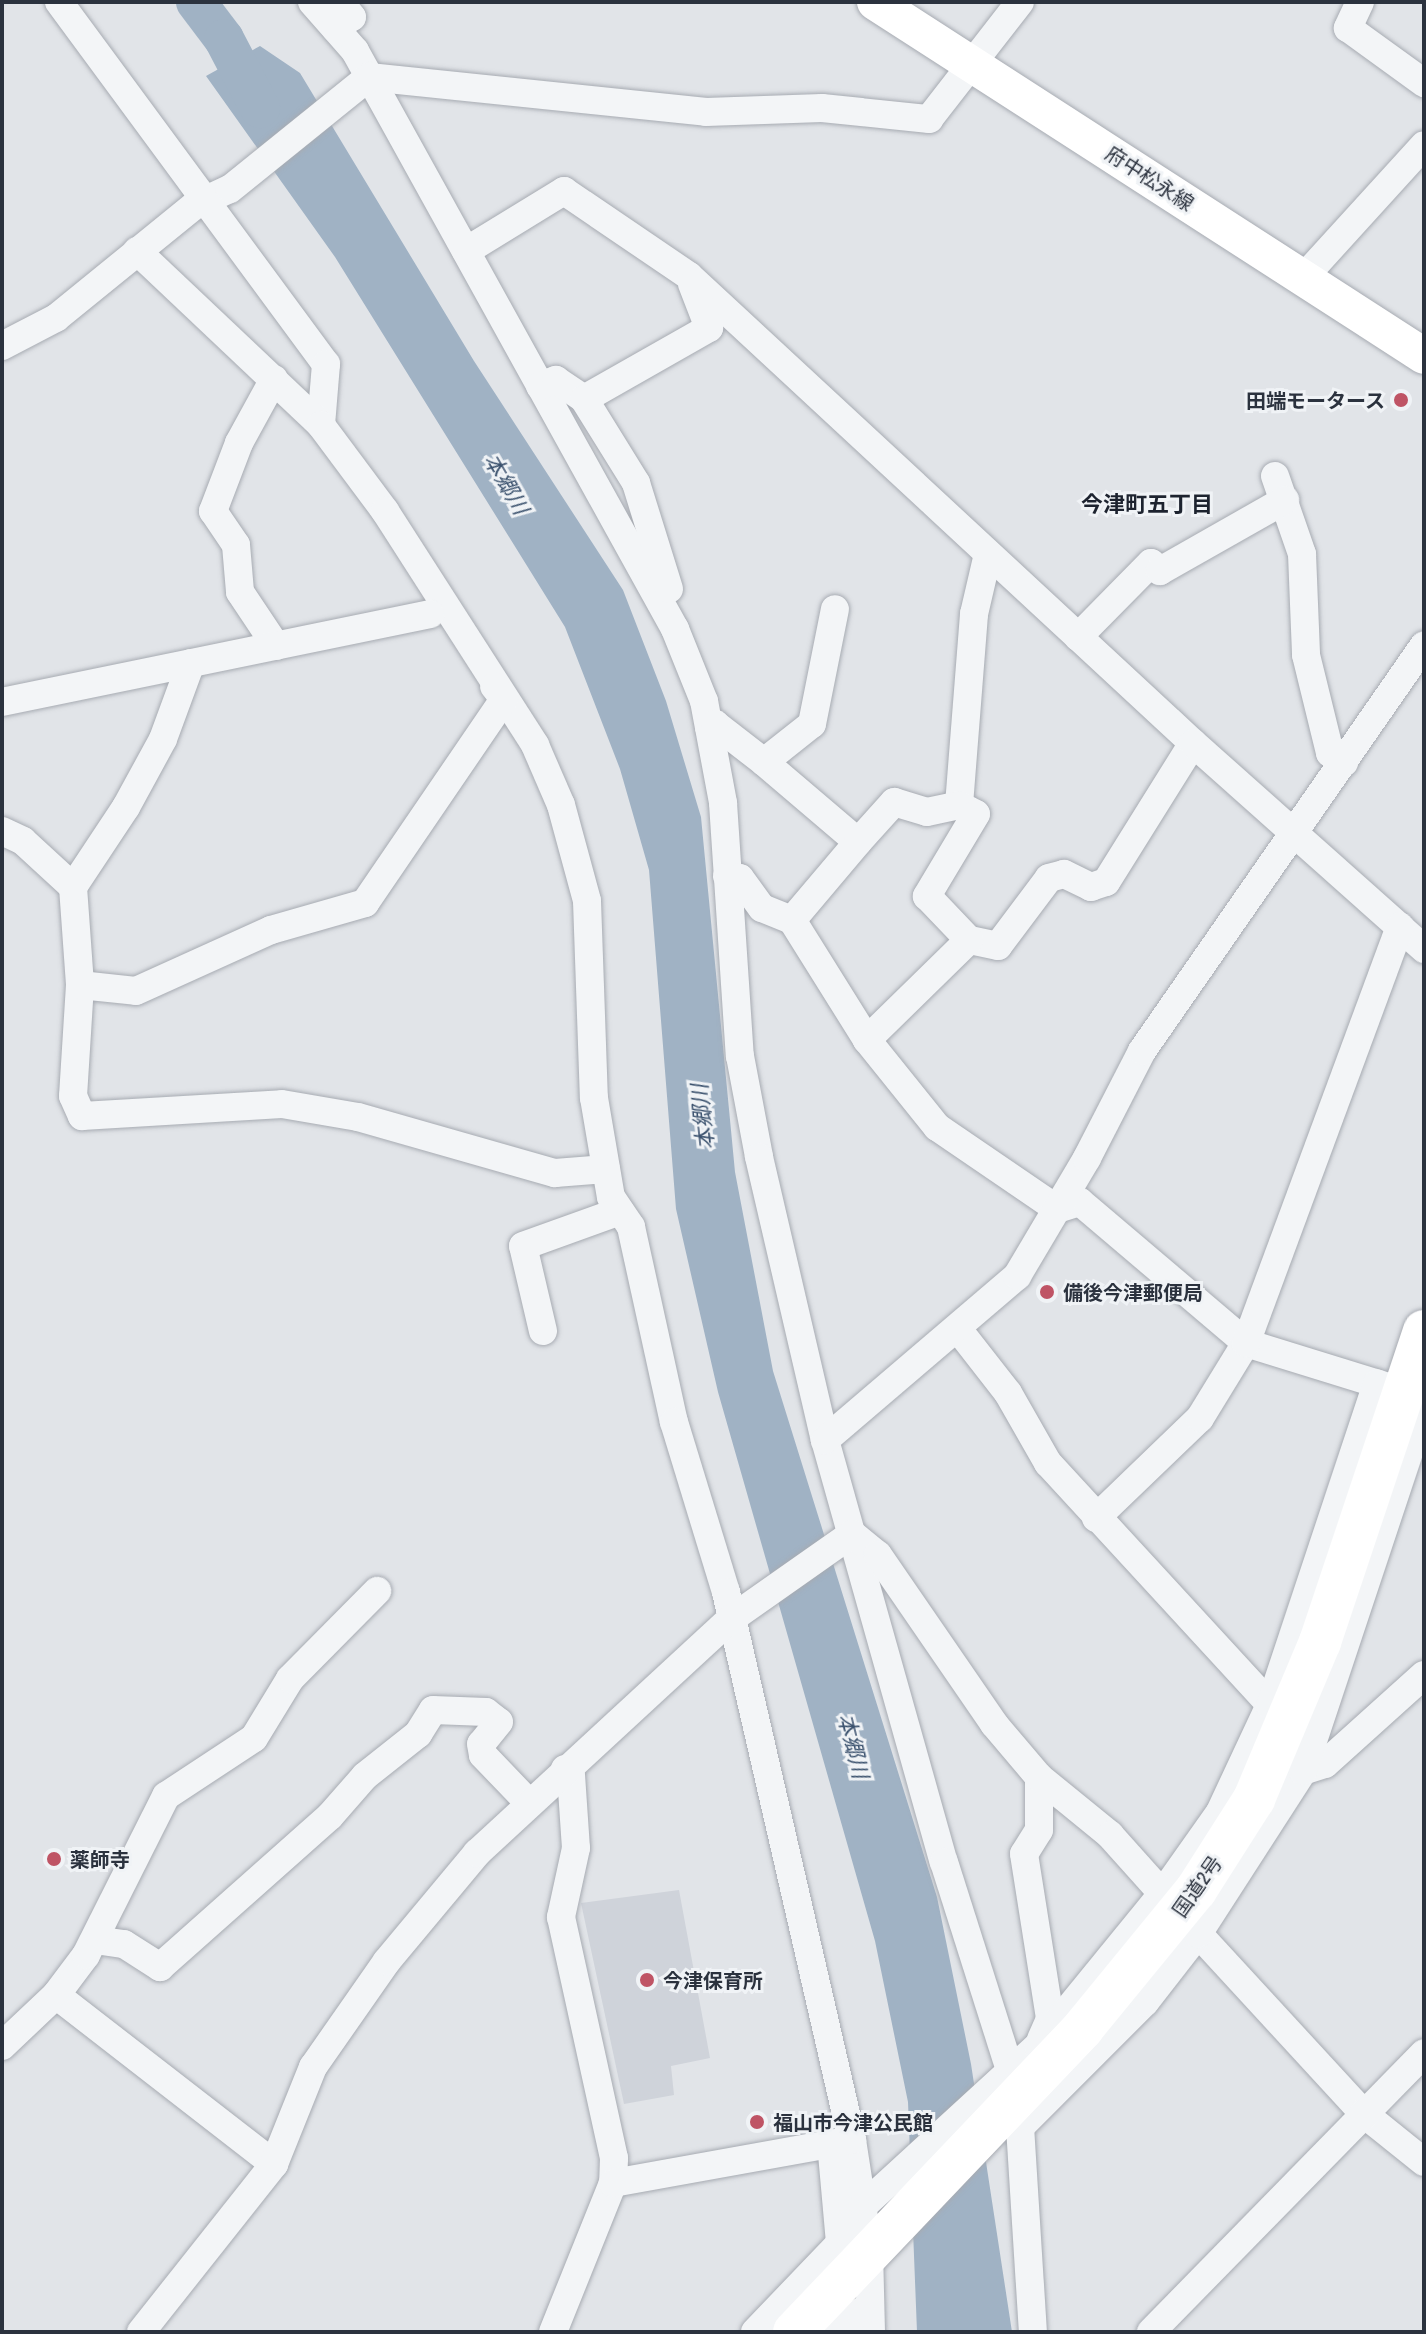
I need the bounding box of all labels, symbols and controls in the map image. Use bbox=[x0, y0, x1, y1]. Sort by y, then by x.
street label: 府中松永線 bbox=[1102, 141, 1198, 215]
place label: 田端モータース bbox=[1245, 388, 1385, 412]
marker: 田端モータース bbox=[1392, 391, 1410, 409]
water label: 本郷川 bbox=[478, 449, 534, 519]
district label: 今津町五丁目 bbox=[1081, 492, 1213, 518]
water label: 本郷川 bbox=[686, 1083, 720, 1151]
place label: 備後今津郵便局 bbox=[1063, 1280, 1203, 1304]
marker: 備後今津郵便局 bbox=[1038, 1283, 1056, 1301]
water label: 本郷川 bbox=[832, 1711, 874, 1781]
place label: 薬師寺 bbox=[70, 1847, 130, 1871]
marker: 薬師寺 bbox=[45, 1850, 63, 1868]
street label: 国道2号 bbox=[1167, 1851, 1227, 1921]
place label: 今津保育所 bbox=[663, 1968, 763, 1992]
marker: 今津保育所 bbox=[638, 1971, 656, 1989]
place label: 福山市今津公民館 bbox=[773, 2110, 933, 2134]
marker: 福山市今津公民館 bbox=[748, 2113, 766, 2131]

